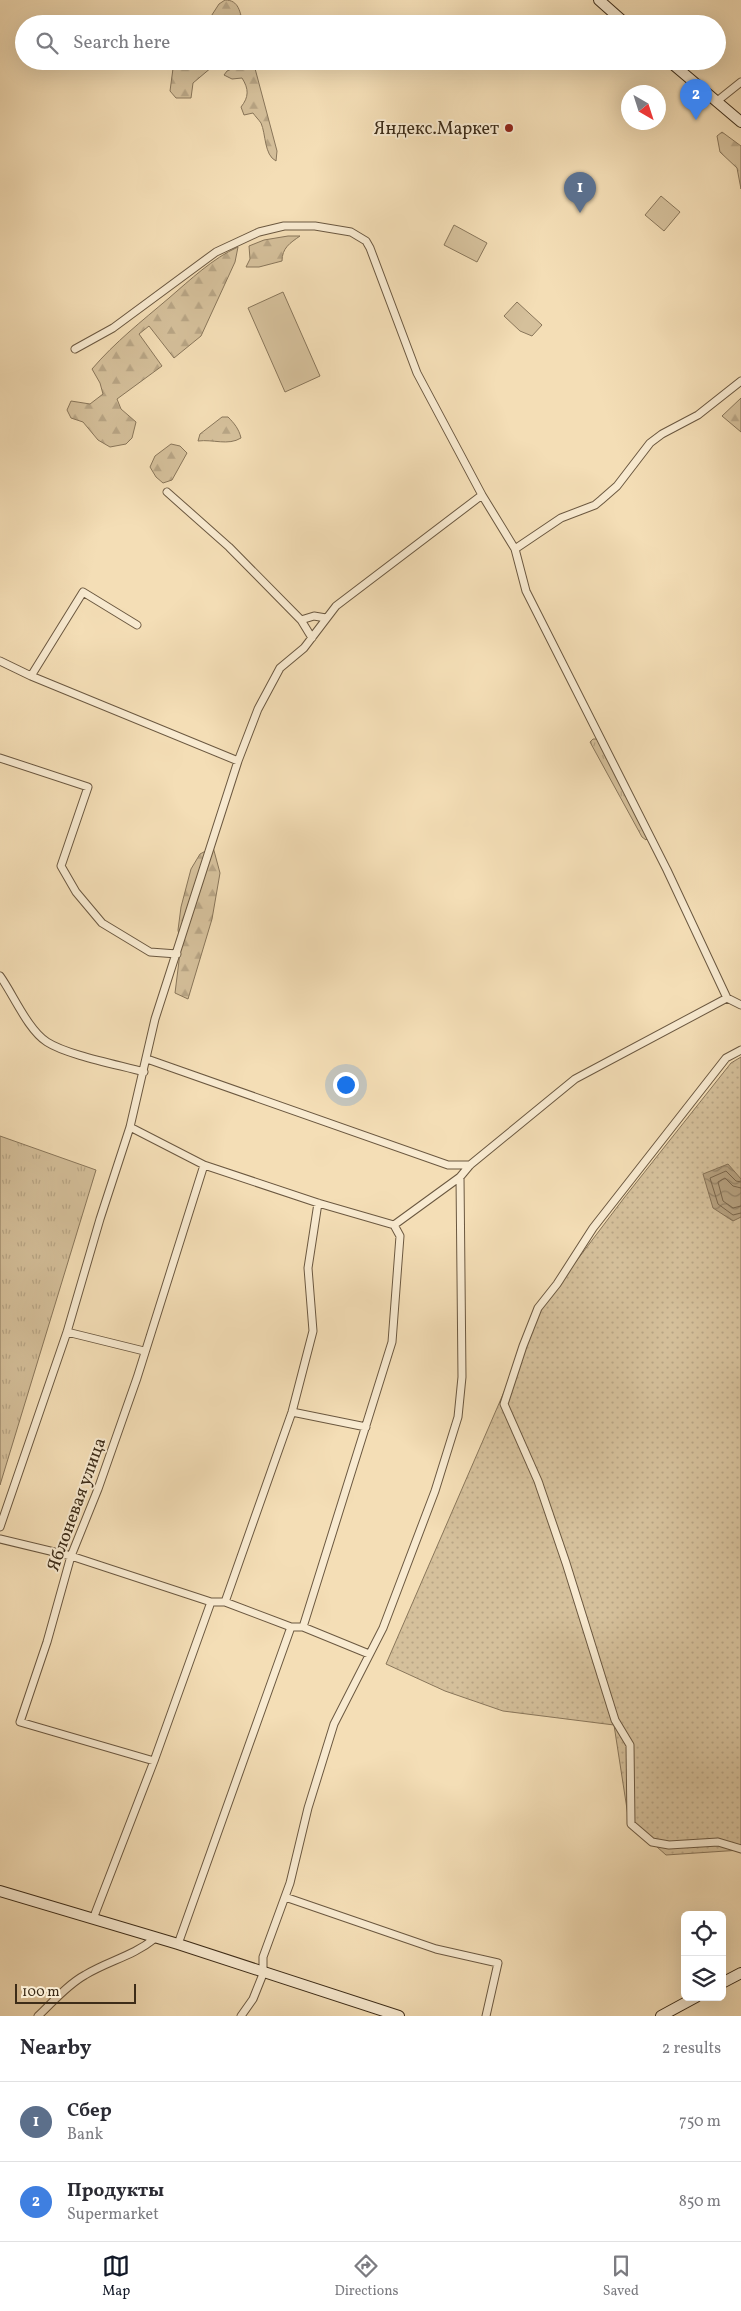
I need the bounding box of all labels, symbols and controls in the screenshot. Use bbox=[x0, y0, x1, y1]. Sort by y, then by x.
search box bbox=[15, 15, 726, 70]
icon: search bbox=[33, 29, 61, 57]
text: Search here bbox=[73, 30, 170, 56]
pin: 2 bbox=[680, 79, 712, 120]
north arrow bbox=[621, 85, 666, 130]
place label: Яндекс.Маркет bbox=[374, 117, 499, 142]
marker: Яндекс.Маркет bbox=[503, 122, 515, 134]
pin: 1 bbox=[564, 172, 596, 213]
your location bbox=[333, 1072, 359, 1098]
street label: Яблоневая улица bbox=[42, 1434, 113, 1575]
map controls bbox=[681, 1911, 726, 2001]
button: locate bbox=[681, 1911, 726, 1956]
button: layers bbox=[681, 1956, 726, 2001]
scale bar bbox=[15, 1981, 136, 2004]
text: 100 m bbox=[22, 1983, 60, 2002]
text: Nearby bbox=[20, 2034, 91, 2063]
text: 2 results bbox=[662, 2038, 721, 2060]
text: Сбер bbox=[67, 2098, 112, 2124]
text: 1 bbox=[33, 2111, 39, 2133]
text: 750 m bbox=[679, 2111, 721, 2133]
text: Bank bbox=[67, 2124, 103, 2146]
text: Продукты bbox=[67, 2178, 164, 2204]
text: 2 bbox=[32, 2191, 40, 2213]
text: 850 m bbox=[679, 2191, 721, 2213]
text: Supermarket bbox=[67, 2204, 159, 2226]
tab: Map bbox=[102, 2252, 130, 2301]
tab: Directions bbox=[334, 2252, 399, 2301]
tab: Saved bbox=[603, 2252, 639, 2301]

